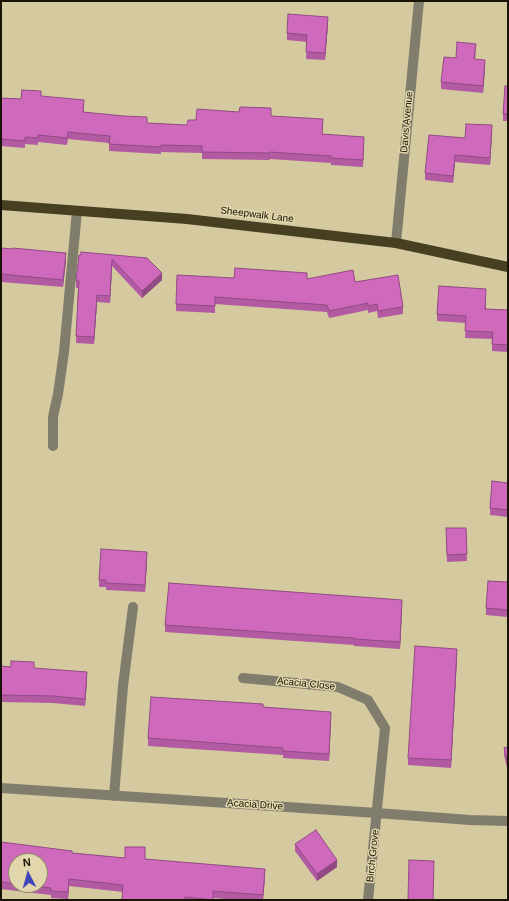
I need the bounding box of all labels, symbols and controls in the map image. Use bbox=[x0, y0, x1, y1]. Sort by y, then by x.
street label: Davis Avenue bbox=[398, 91, 416, 153]
street label: Sheepwalk Lane bbox=[220, 205, 294, 225]
street label: Acacia Close bbox=[276, 675, 336, 693]
street label: Acacia Drive bbox=[227, 797, 283, 813]
street label: Birch Grove bbox=[364, 829, 382, 883]
north arrow bbox=[8, 853, 48, 893]
text: N bbox=[22, 856, 31, 868]

